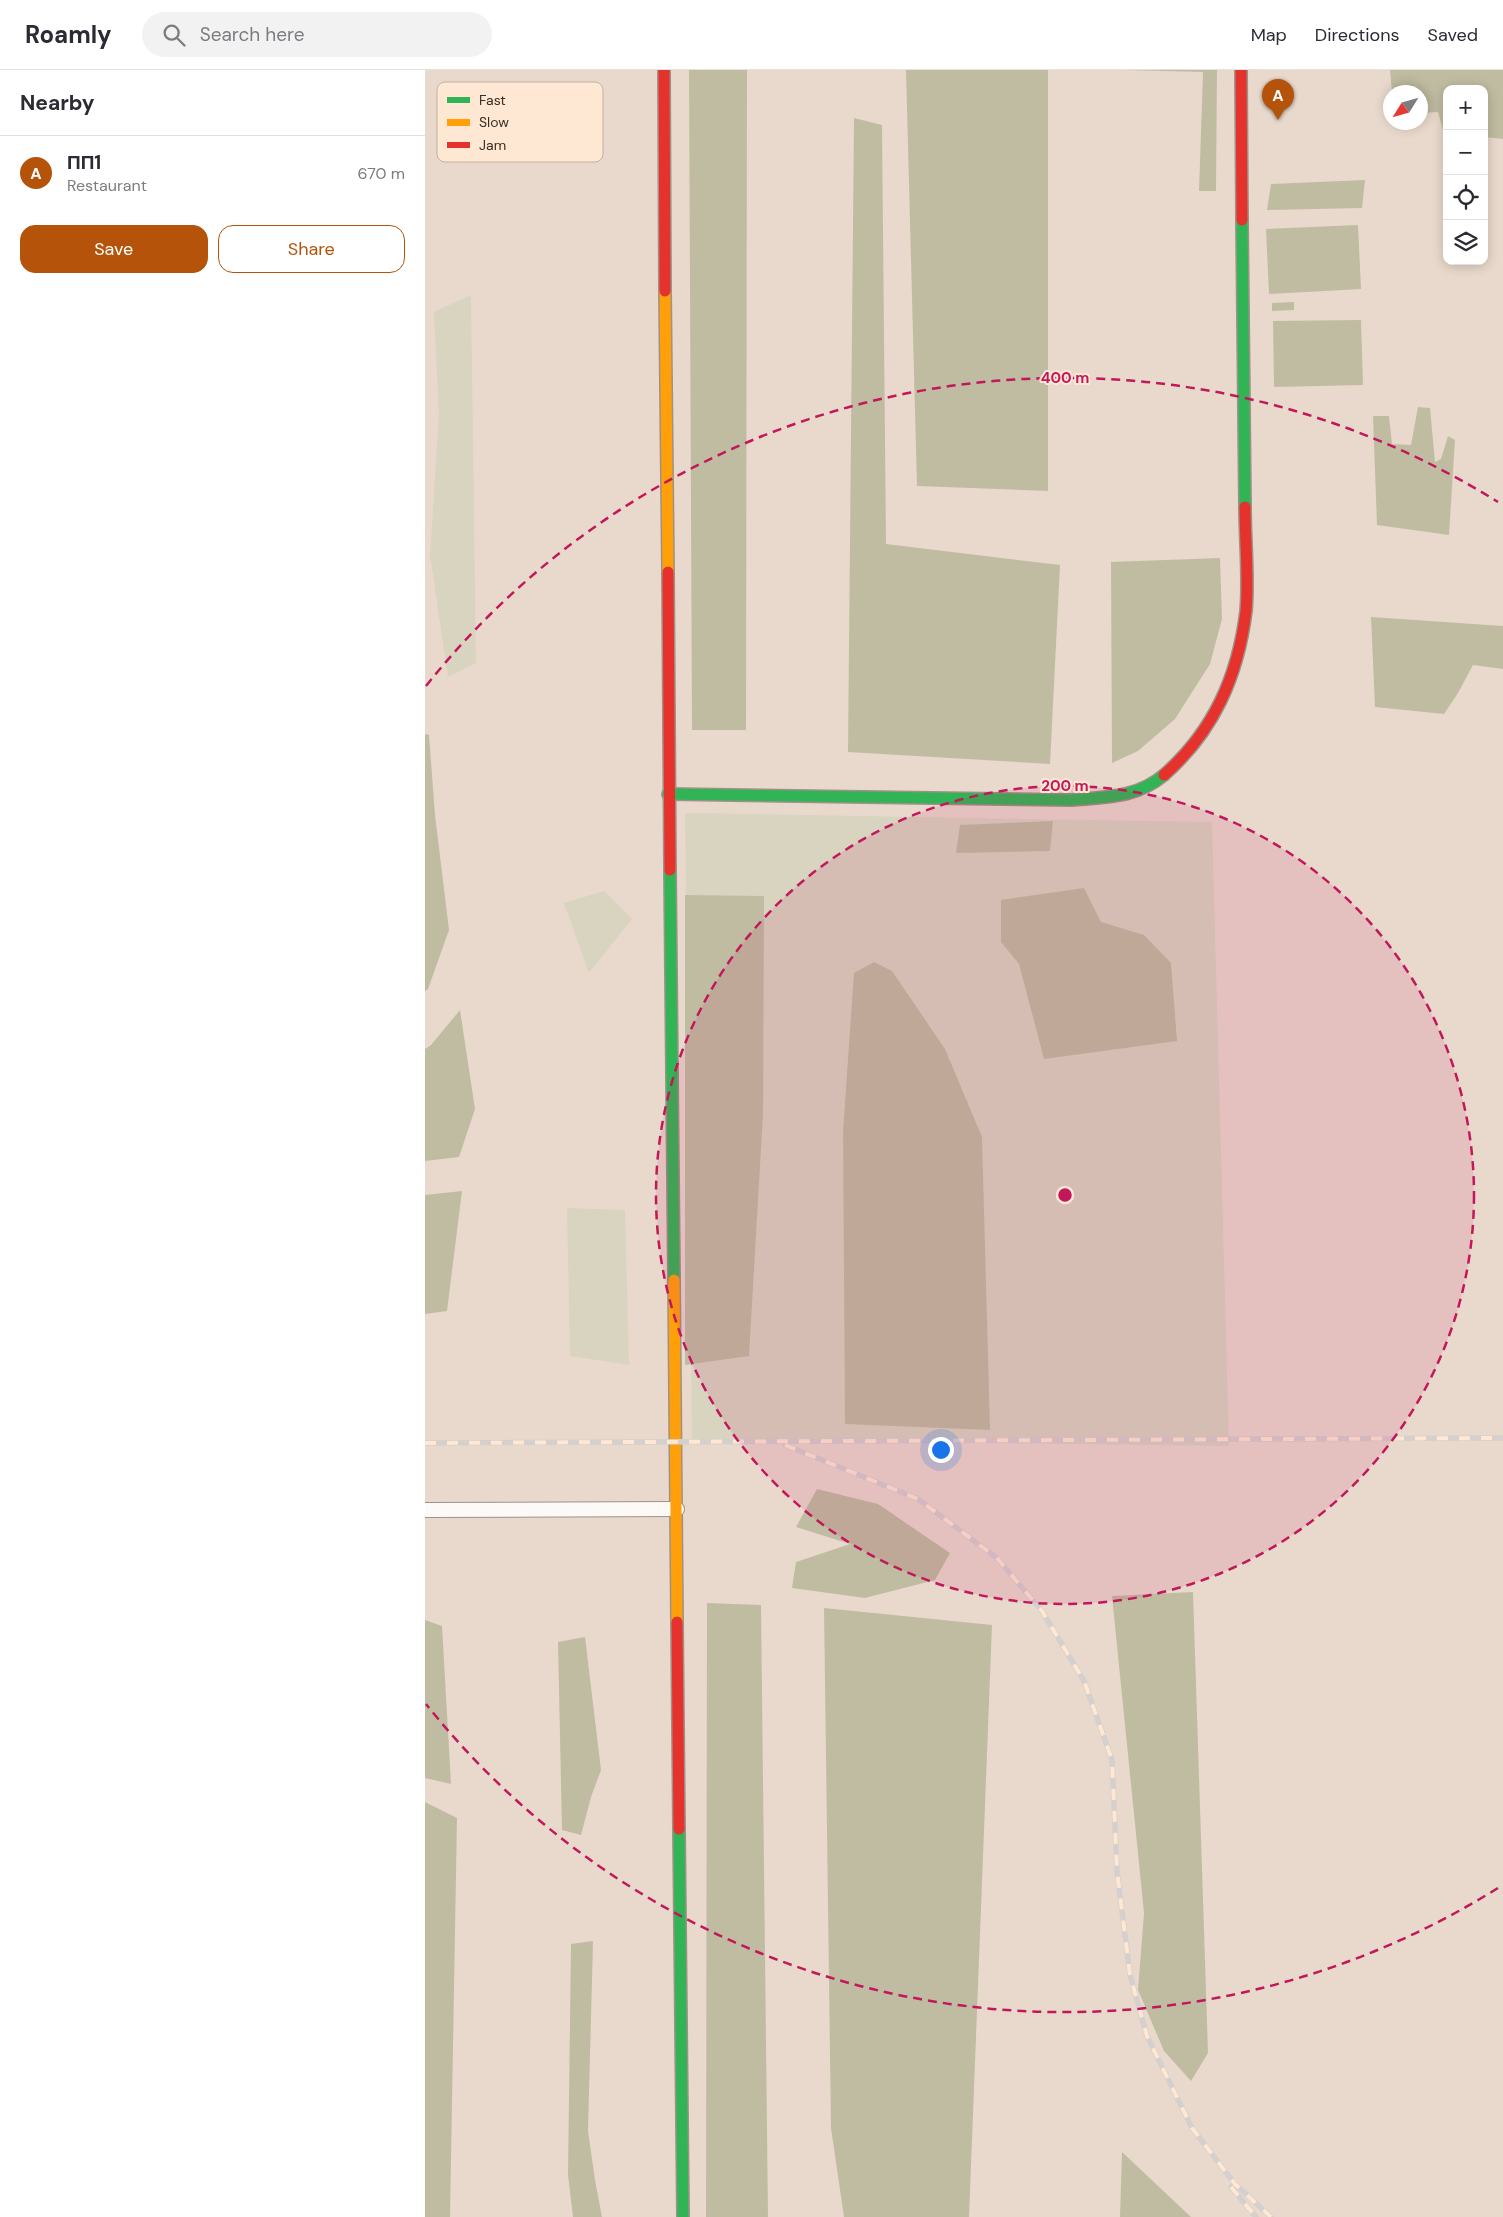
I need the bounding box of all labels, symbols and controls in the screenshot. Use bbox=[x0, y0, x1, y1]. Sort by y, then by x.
search box bbox=[142, 12, 492, 57]
text: Roamly bbox=[25, 19, 112, 50]
icon: search bbox=[160, 21, 188, 49]
text: Search here bbox=[200, 22, 304, 47]
text: Map bbox=[1251, 23, 1287, 47]
text: Directions bbox=[1315, 23, 1400, 47]
text: Saved bbox=[1428, 23, 1478, 47]
pin: A bbox=[1262, 79, 1294, 120]
legend bbox=[437, 82, 603, 162]
north arrow bbox=[1383, 85, 1428, 130]
map controls bbox=[1443, 85, 1488, 265]
button: + bbox=[1443, 85, 1488, 130]
text: Nearby bbox=[20, 89, 94, 117]
text: Fast bbox=[479, 91, 506, 109]
text: Slow bbox=[479, 113, 509, 131]
button: − bbox=[1443, 130, 1488, 175]
text: Jam bbox=[479, 136, 506, 154]
text: ПП1 bbox=[67, 150, 101, 175]
text: A bbox=[30, 163, 42, 184]
text: 670 m bbox=[358, 163, 405, 184]
text: Restaurant bbox=[67, 175, 147, 196]
button: locate bbox=[1443, 175, 1488, 220]
button: layers bbox=[1443, 220, 1488, 265]
button: Save bbox=[20, 225, 208, 273]
button: Share bbox=[218, 225, 405, 273]
text: 400 m bbox=[1041, 368, 1089, 388]
text: 200 m bbox=[1041, 776, 1089, 796]
centre of rings bbox=[1056, 1186, 1074, 1204]
your location bbox=[928, 1437, 954, 1463]

